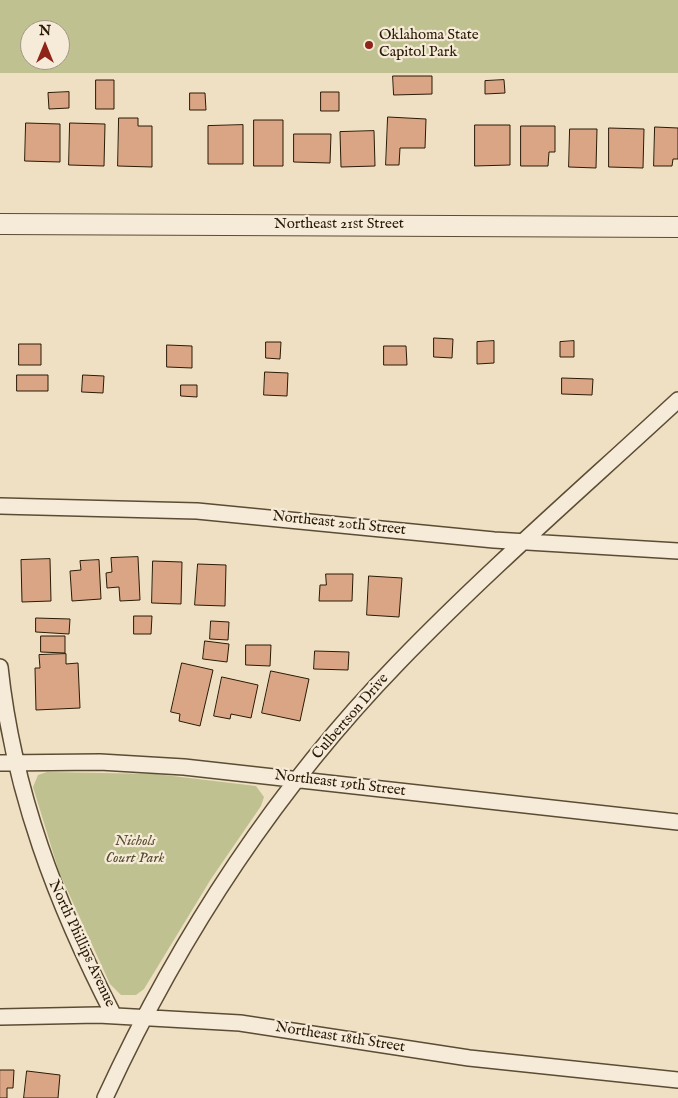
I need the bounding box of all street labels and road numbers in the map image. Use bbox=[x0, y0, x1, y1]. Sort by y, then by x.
street label: Northeast 21st Street bbox=[274, 216, 404, 234]
street label: Northeast 20th Street bbox=[271, 508, 407, 540]
street label: Culbertson Drive bbox=[309, 670, 393, 764]
street label: Northeast 19th Street bbox=[273, 767, 407, 801]
street label: North Phillips Avenue bbox=[44, 878, 118, 1010]
street label: Northeast 18th Street bbox=[274, 1019, 406, 1057]

